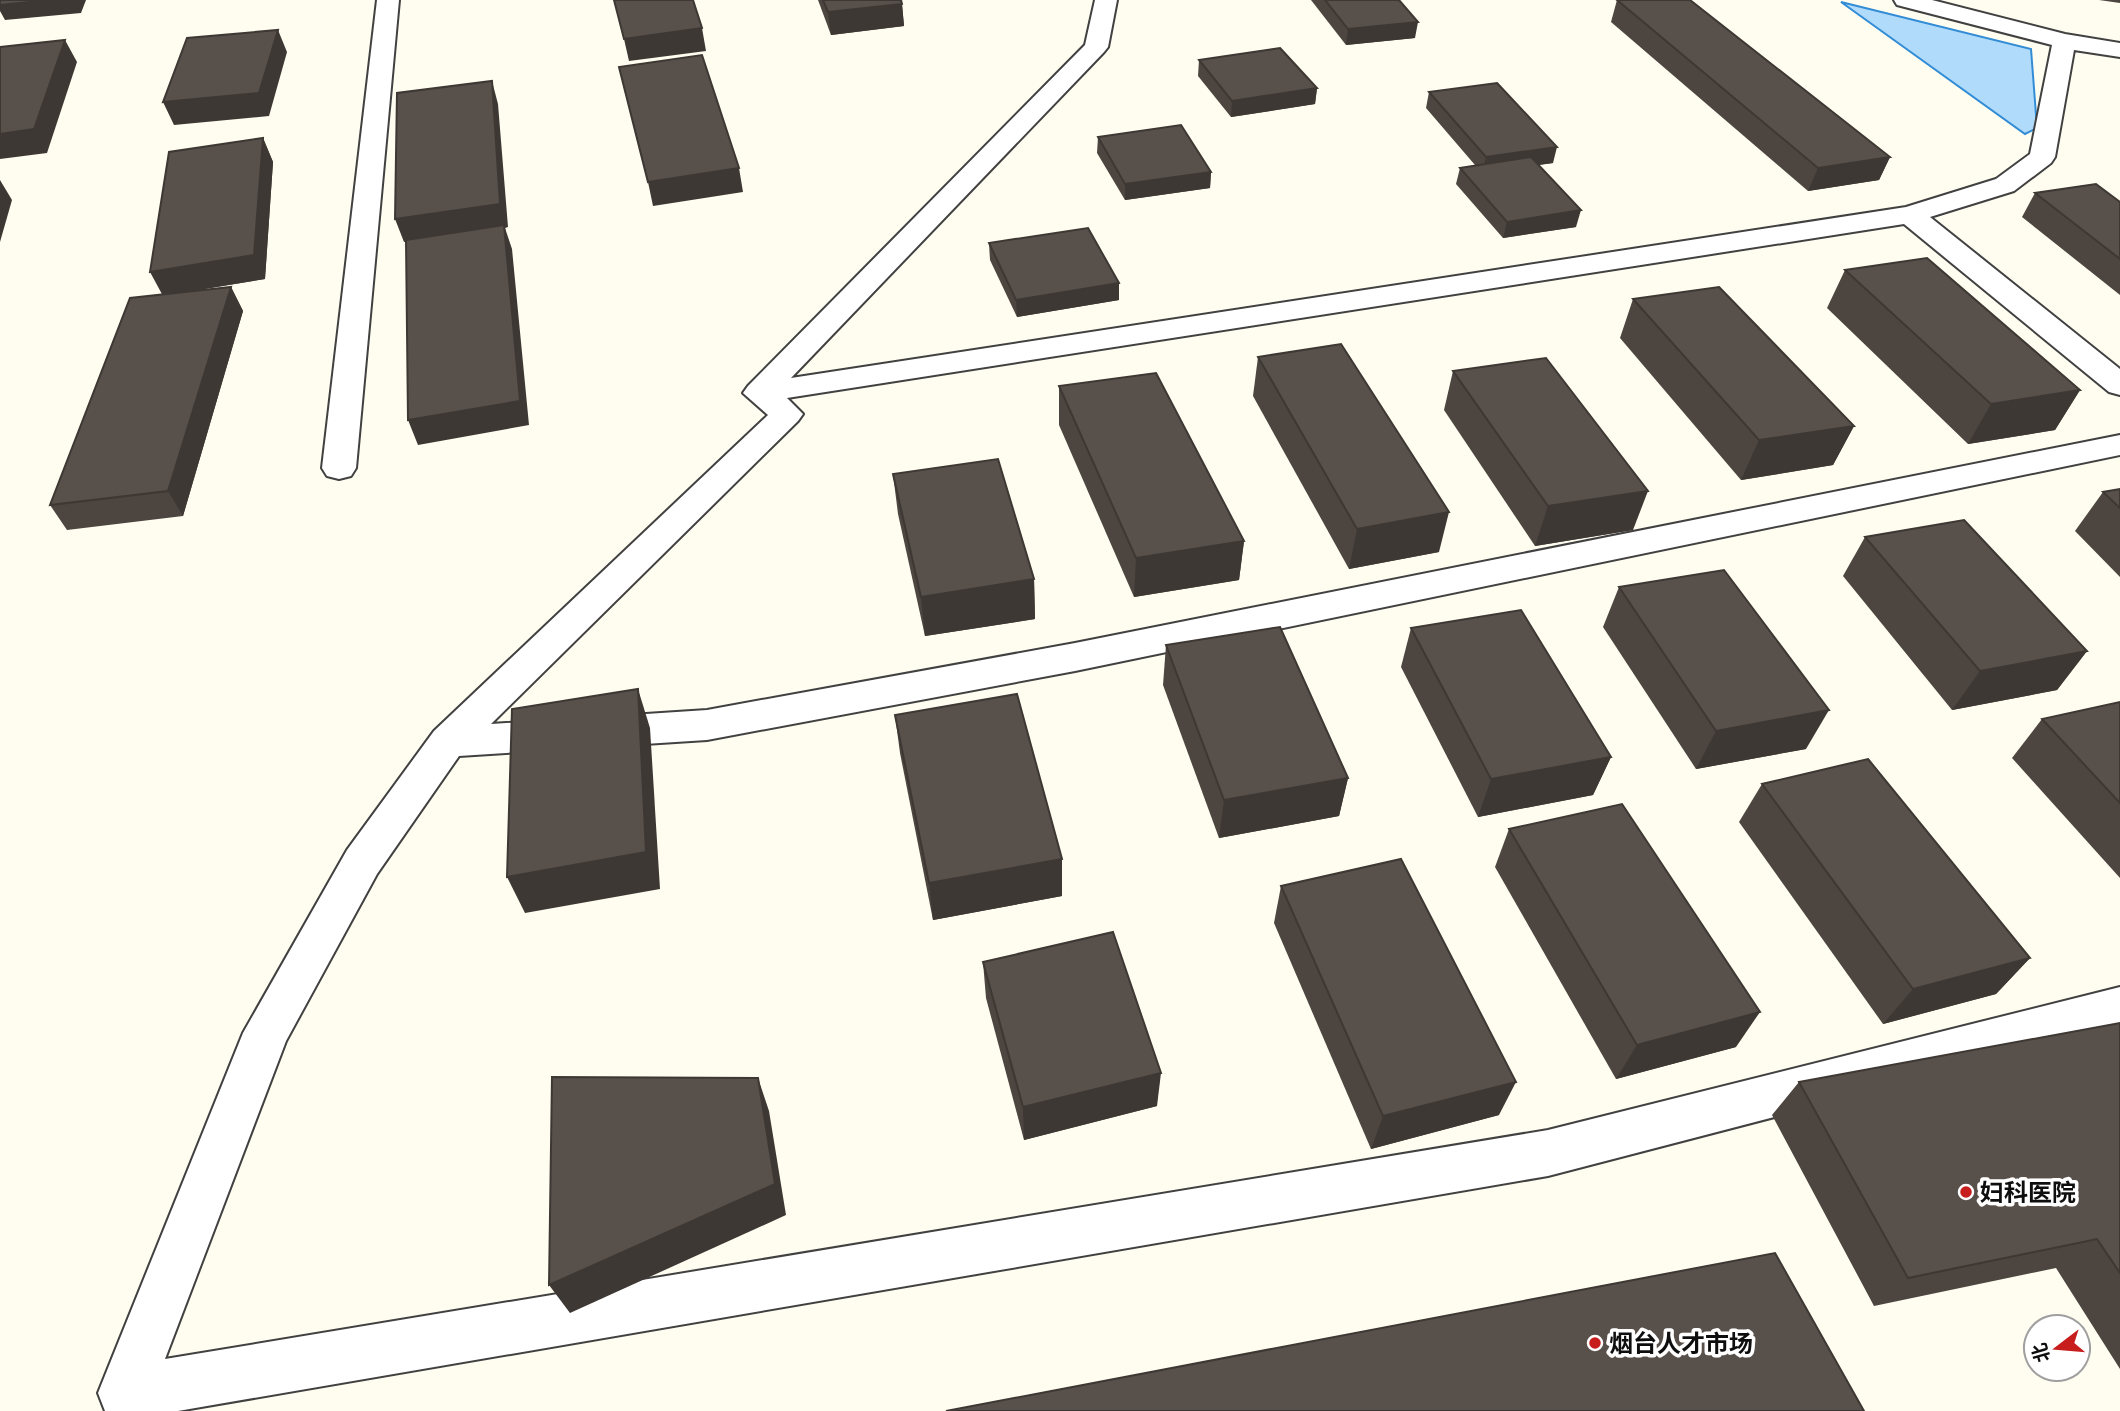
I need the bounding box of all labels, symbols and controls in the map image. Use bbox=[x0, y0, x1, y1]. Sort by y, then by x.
place label: 妇科医院 bbox=[1980, 1177, 2076, 1208]
marker: 妇科医院 bbox=[1958, 1184, 1974, 1200]
north arrow bbox=[2022, 1313, 2092, 1383]
place label: 烟台人才市场 bbox=[1609, 1328, 1753, 1359]
marker: 烟台人才市场 bbox=[1587, 1335, 1603, 1351]
text: 北 bbox=[2027, 1340, 2055, 1365]

